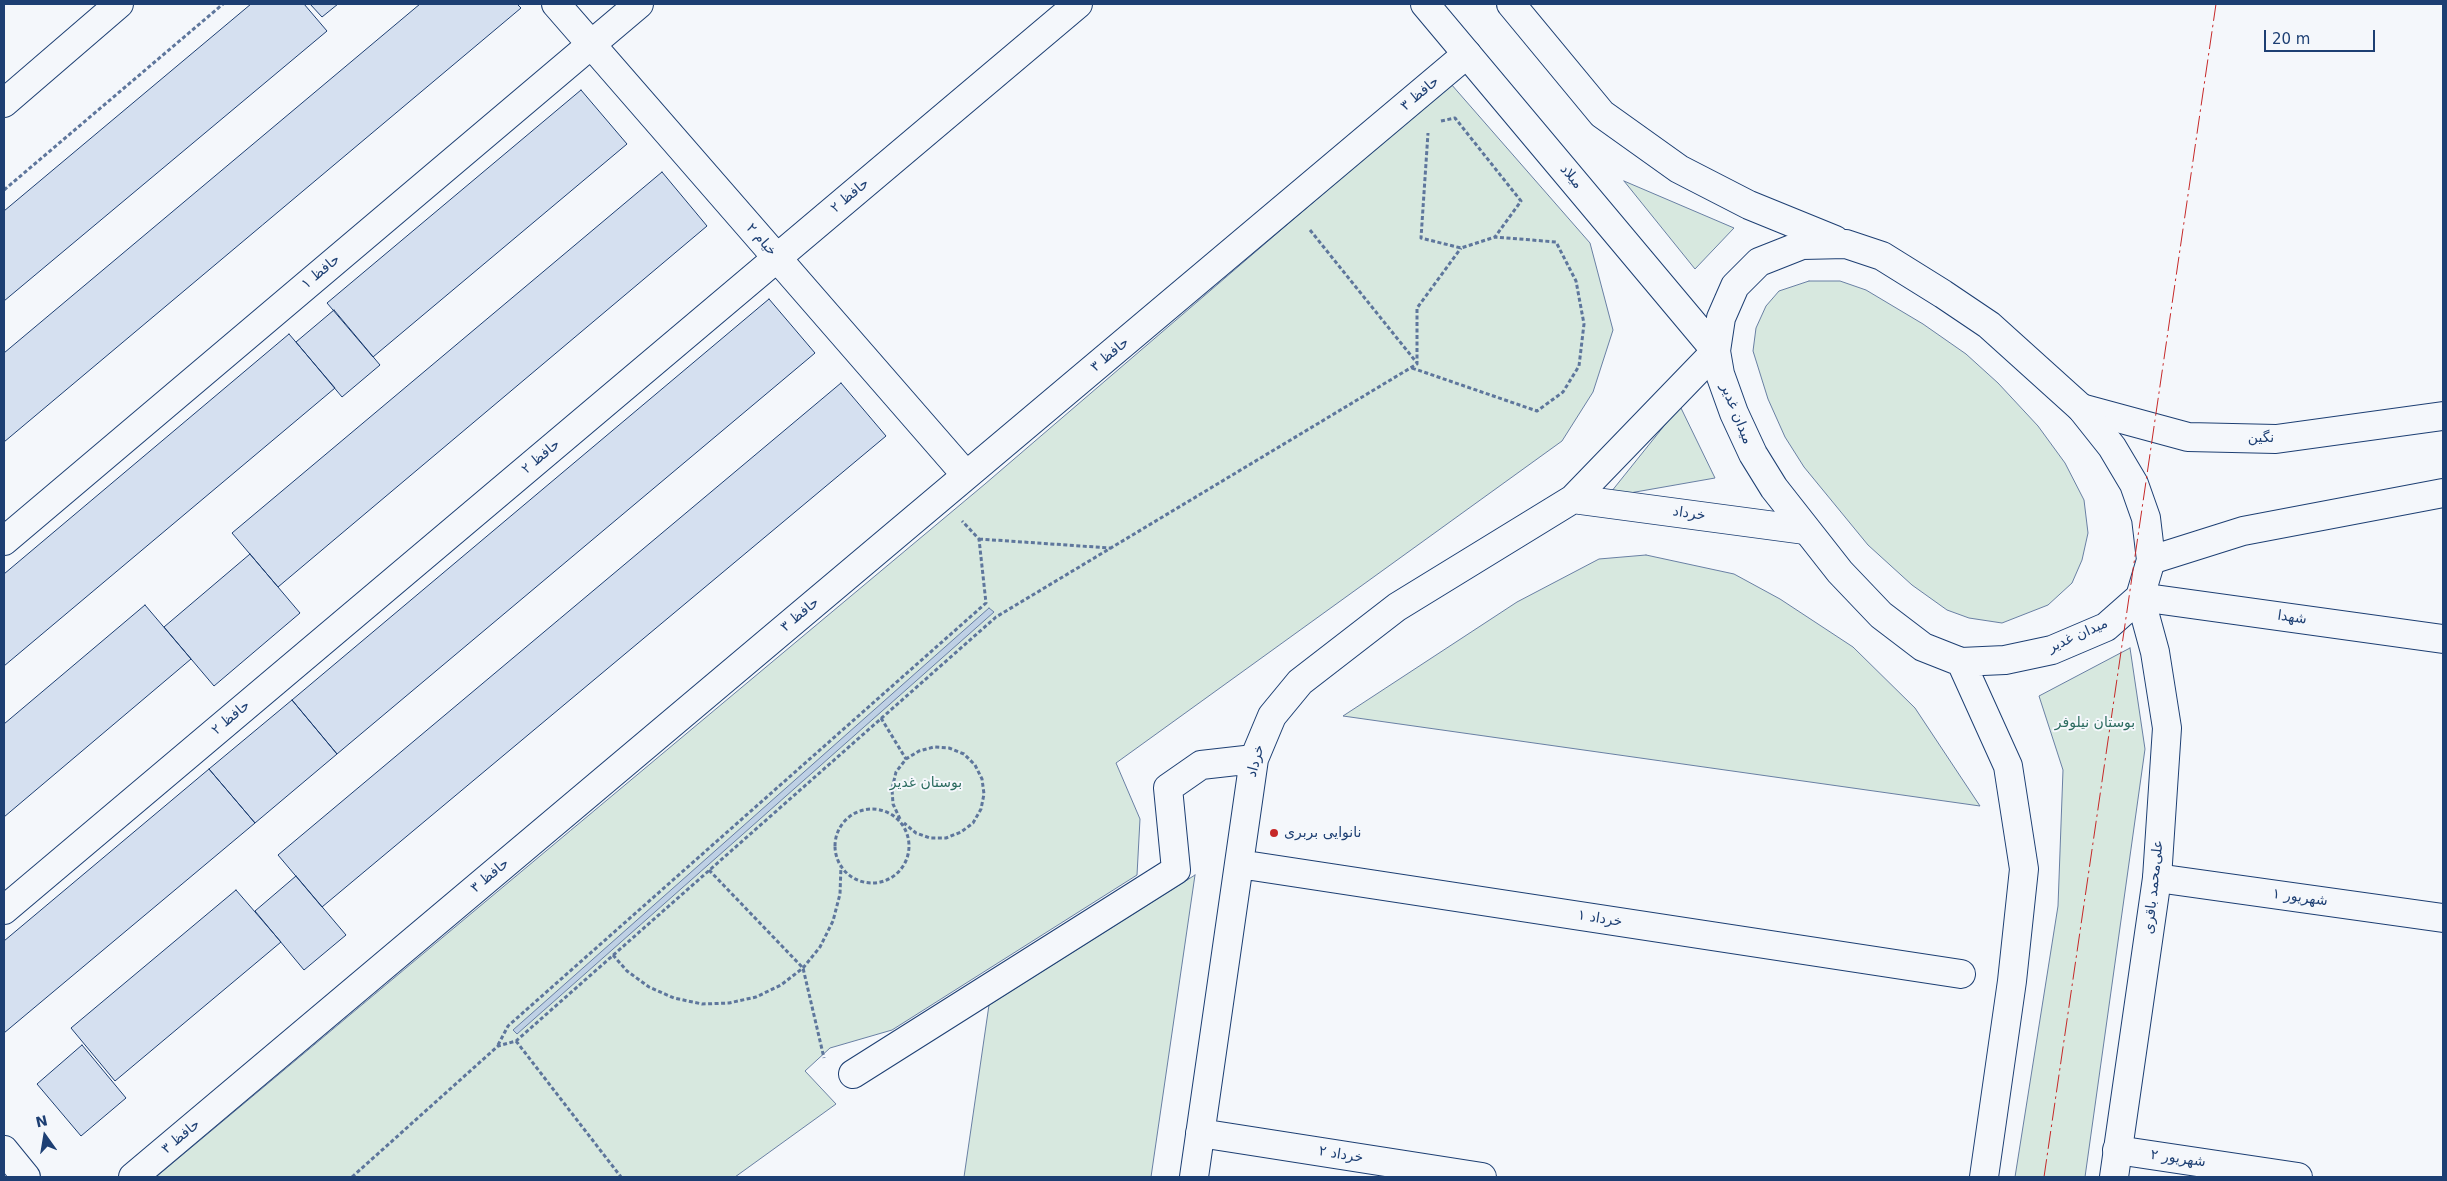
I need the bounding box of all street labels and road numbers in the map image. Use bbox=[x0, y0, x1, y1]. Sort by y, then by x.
street label: حافظ ۳ bbox=[1397, 73, 1443, 115]
street label: میلاد bbox=[1556, 162, 1586, 192]
street label: حافظ ۲ bbox=[827, 175, 873, 217]
street label: خیام ۲ bbox=[742, 220, 780, 260]
street label: حافظ ۱ bbox=[298, 251, 344, 293]
street label: حافظ ۳ bbox=[1087, 334, 1133, 376]
street label: میدان غدیر bbox=[1716, 381, 1756, 447]
street label: نگین bbox=[2248, 430, 2274, 446]
street label: حافظ ۲ bbox=[518, 436, 564, 478]
street label: خرداد bbox=[1672, 503, 1706, 525]
street label: حافظ ۳ bbox=[777, 594, 823, 636]
street label: شهدا bbox=[2276, 608, 2308, 628]
street label: میدان غدیر bbox=[2045, 615, 2111, 657]
street label: حافظ ۲ bbox=[208, 697, 254, 739]
street label: خرداد bbox=[1244, 743, 1268, 779]
street label: علی‌محمد باقری bbox=[2141, 839, 2167, 935]
street label: حافظ ۳ bbox=[467, 855, 513, 897]
street label: شهریور ۱ bbox=[2271, 886, 2329, 910]
street label: خرداد ۱ bbox=[1577, 907, 1623, 931]
street label: حافظ ۳ bbox=[158, 1116, 204, 1158]
street label: خرداد ۲ bbox=[1318, 1143, 1364, 1167]
street label: شهریور ۲ bbox=[2149, 1147, 2207, 1171]

